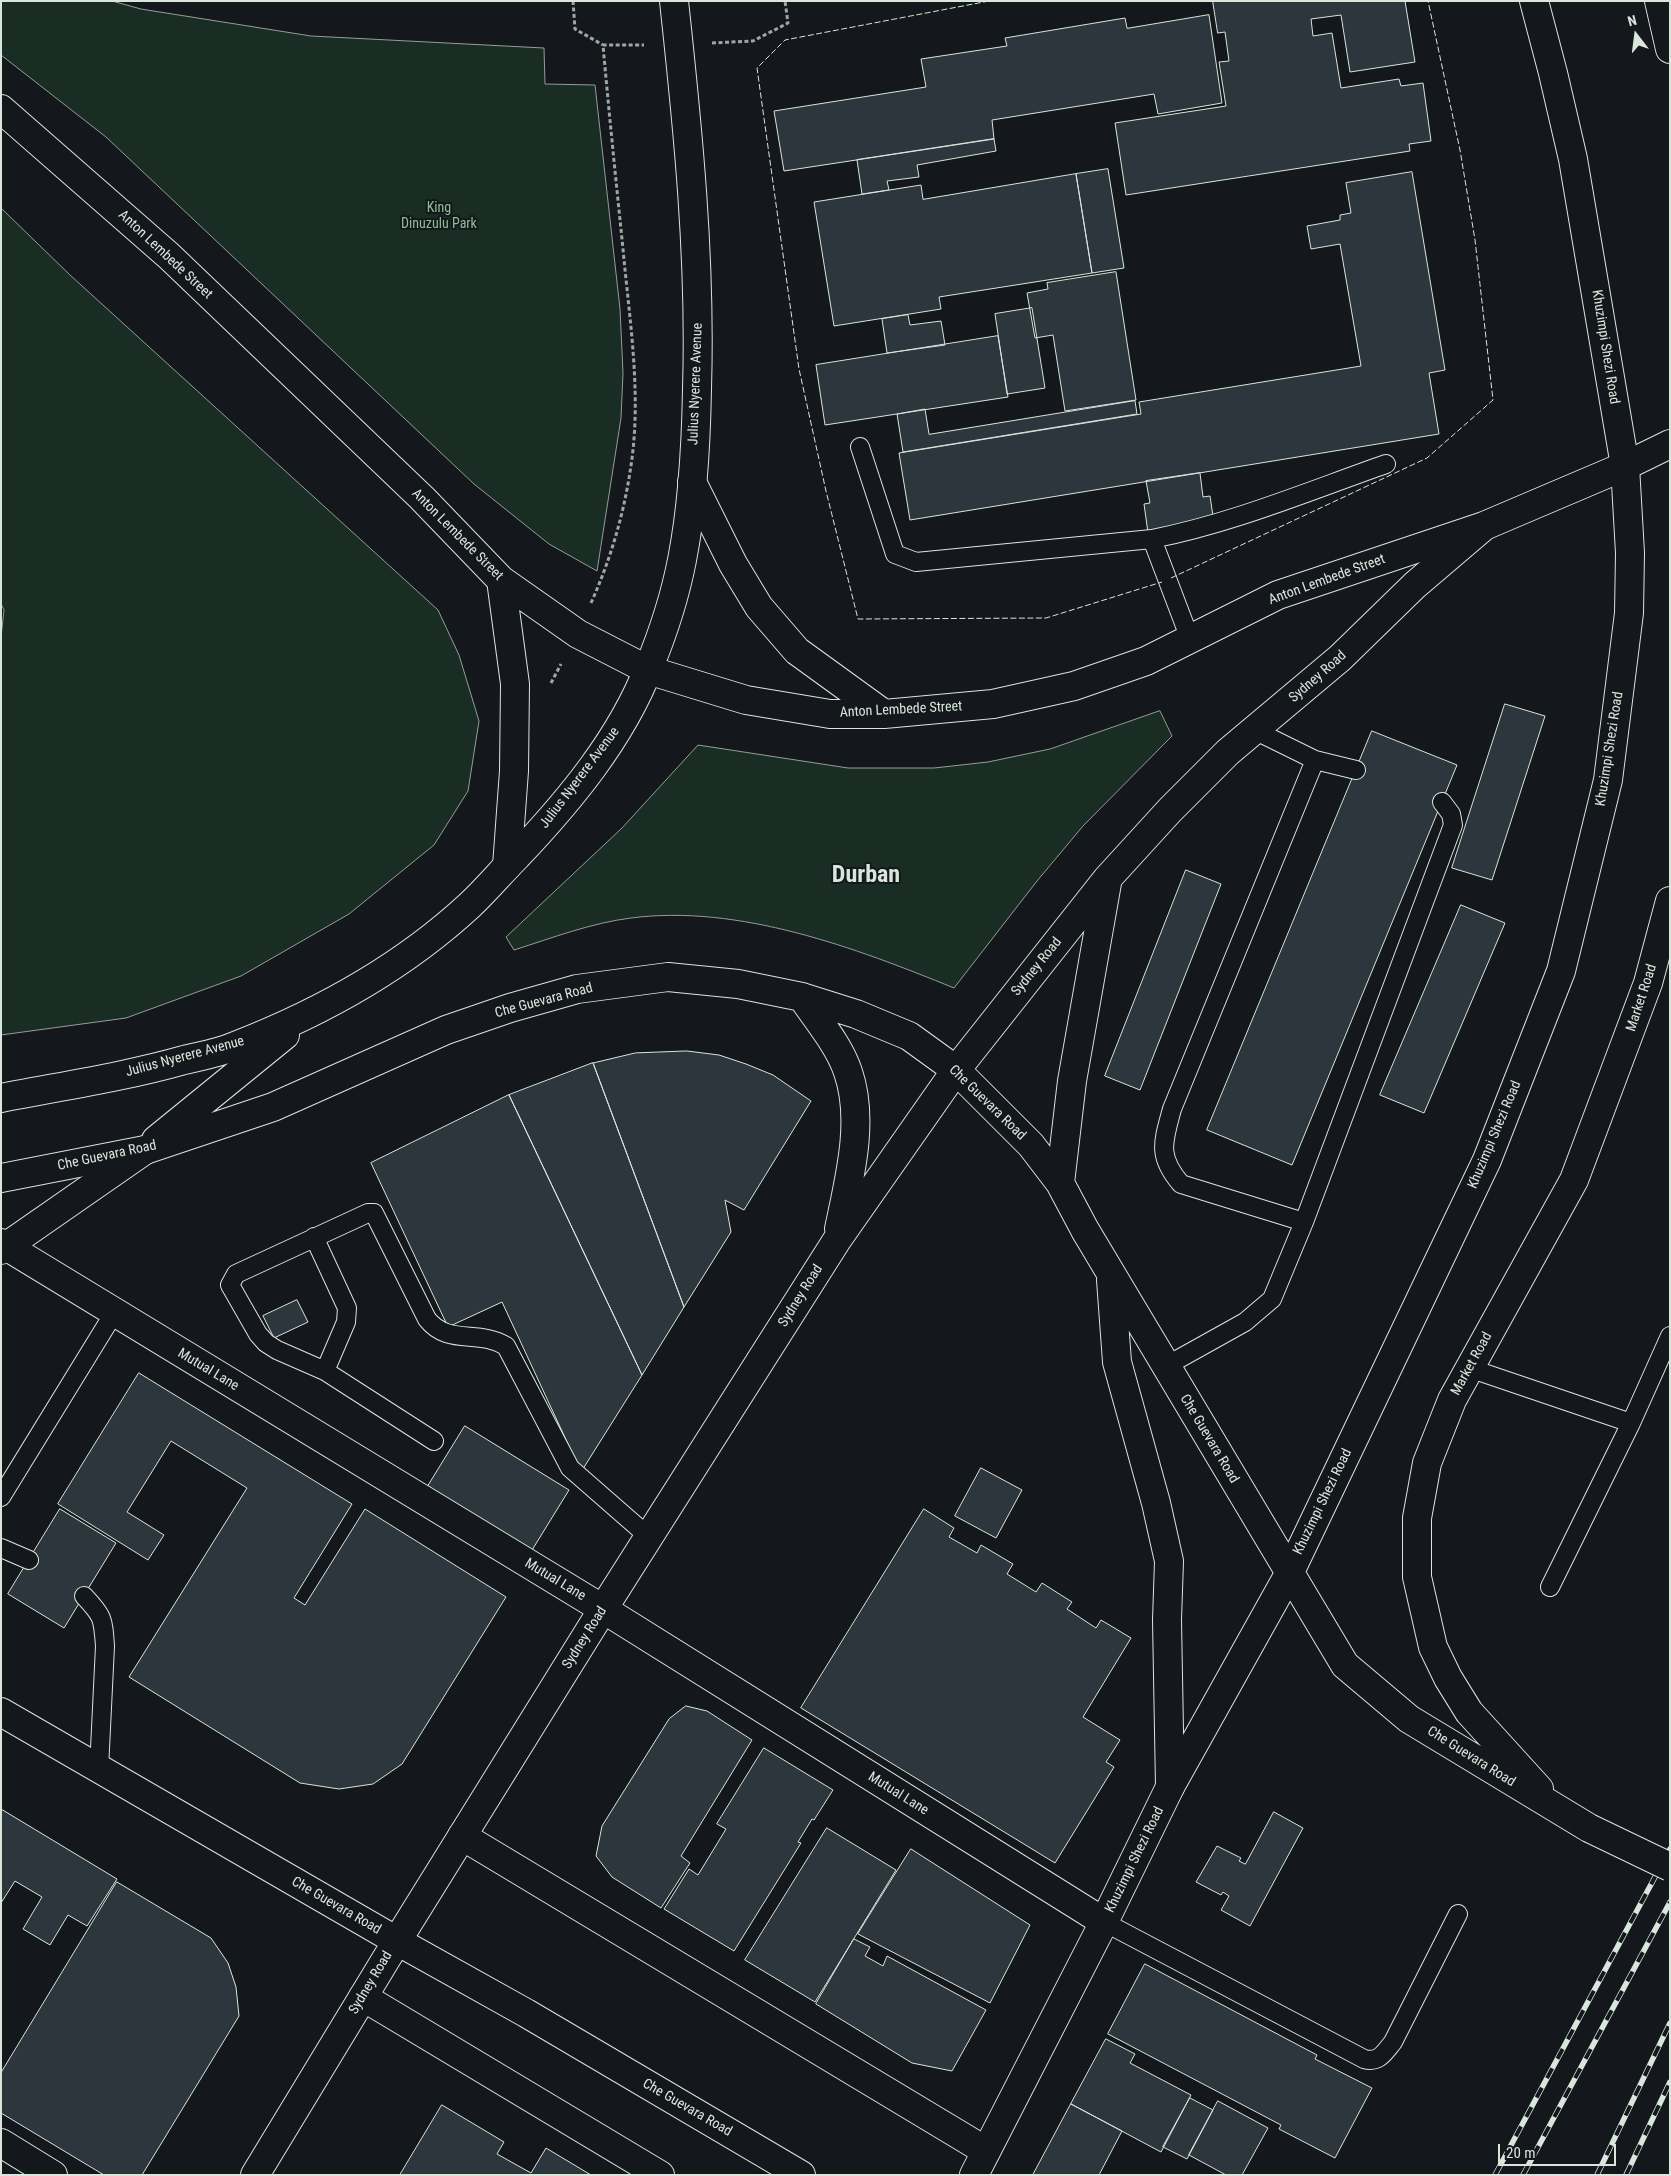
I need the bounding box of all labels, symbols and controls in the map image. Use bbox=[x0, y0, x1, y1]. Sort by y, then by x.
north arrow bbox=[1611, 10, 1661, 60]
text: N bbox=[1626, 12, 1638, 29]
park label: King Dinuzulu Park bbox=[401, 200, 477, 232]
street label: Anton Lembede Street bbox=[114, 207, 216, 303]
street label: Khuzimpi Shezi Road bbox=[1588, 289, 1622, 405]
street label: Julius Nyerere Avenue bbox=[685, 323, 707, 445]
street label: Anton Lembede Street bbox=[408, 486, 506, 584]
street label: Anton Lembede Street bbox=[1267, 551, 1387, 609]
street label: Sydney Road bbox=[1286, 648, 1350, 706]
street label: Khuzimpi Shezi Road bbox=[1593, 691, 1627, 807]
street label: Anton Lembede Street bbox=[839, 698, 963, 722]
street label: Julius Nyerere Avenue bbox=[537, 724, 623, 832]
district label: Durban bbox=[832, 862, 900, 890]
street label: Sydney Road bbox=[1008, 934, 1066, 1000]
street label: Market Road bbox=[1623, 962, 1661, 1034]
street label: Che Guevara Road bbox=[493, 980, 595, 1022]
street label: Julius Nyerere Avenue bbox=[124, 1033, 246, 1081]
street label: Che Guevara Road bbox=[945, 1062, 1029, 1144]
street label: Khuzimpi Shezi Road bbox=[1465, 1078, 1525, 1192]
street label: Che Guevara Road bbox=[56, 1137, 158, 1175]
street label: Sydney Road bbox=[775, 1262, 827, 1330]
street label: Market Road bbox=[1448, 1329, 1496, 1399]
street label: Mutual Lane bbox=[174, 1345, 242, 1395]
street label: Che Guevara Road bbox=[1176, 1392, 1242, 1486]
street label: Khuzimpi Shezi Road bbox=[1290, 1446, 1356, 1558]
street label: Mutual Lane bbox=[521, 1555, 589, 1605]
street label: Sydney Road bbox=[559, 1604, 611, 1672]
street label: Che Guevara Road bbox=[1424, 1723, 1518, 1791]
street label: Mutual Lane bbox=[865, 1769, 931, 1819]
street label: Khuzimpi Shezi Road bbox=[1102, 1804, 1168, 1916]
street label: Che Guevara Road bbox=[288, 1874, 384, 1938]
street label: Sydney Road bbox=[346, 1949, 396, 2017]
street label: Che Guevara Road bbox=[639, 2076, 735, 2140]
scale bar bbox=[1501, 2134, 1618, 2166]
text: 20 m bbox=[1506, 2144, 1536, 2162]

